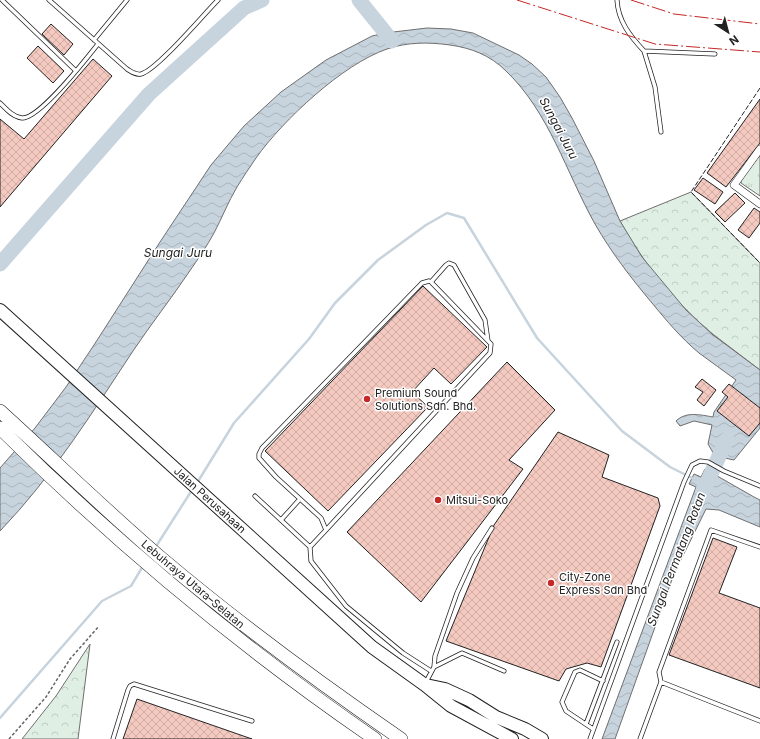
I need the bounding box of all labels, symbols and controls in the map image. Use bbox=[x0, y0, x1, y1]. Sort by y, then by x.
north arrow bbox=[708, 12, 748, 52]
text: N bbox=[726, 32, 741, 48]
water label: Sungai Juru bbox=[536, 94, 582, 162]
water label: Sungai Juru bbox=[144, 245, 212, 260]
place label: Premium Sound Solutions Sdn. Bhd. bbox=[375, 386, 476, 413]
marker: Premium Sound Solutions Sdn. Bhd. bbox=[362, 394, 372, 404]
street label: Jalan Perusahaan bbox=[171, 464, 249, 536]
water label: Sungai Permatang Rotan bbox=[644, 490, 708, 628]
place label: Mitsui-Soko bbox=[446, 493, 509, 507]
marker: Mitsui-Soko bbox=[433, 495, 443, 505]
street label: Lebuhraya Utara–Selatan bbox=[139, 537, 247, 631]
place label: City-Zone Express Sdn Bhd bbox=[559, 570, 647, 597]
marker: City-Zone Express Sdn Bhd bbox=[546, 578, 556, 588]

